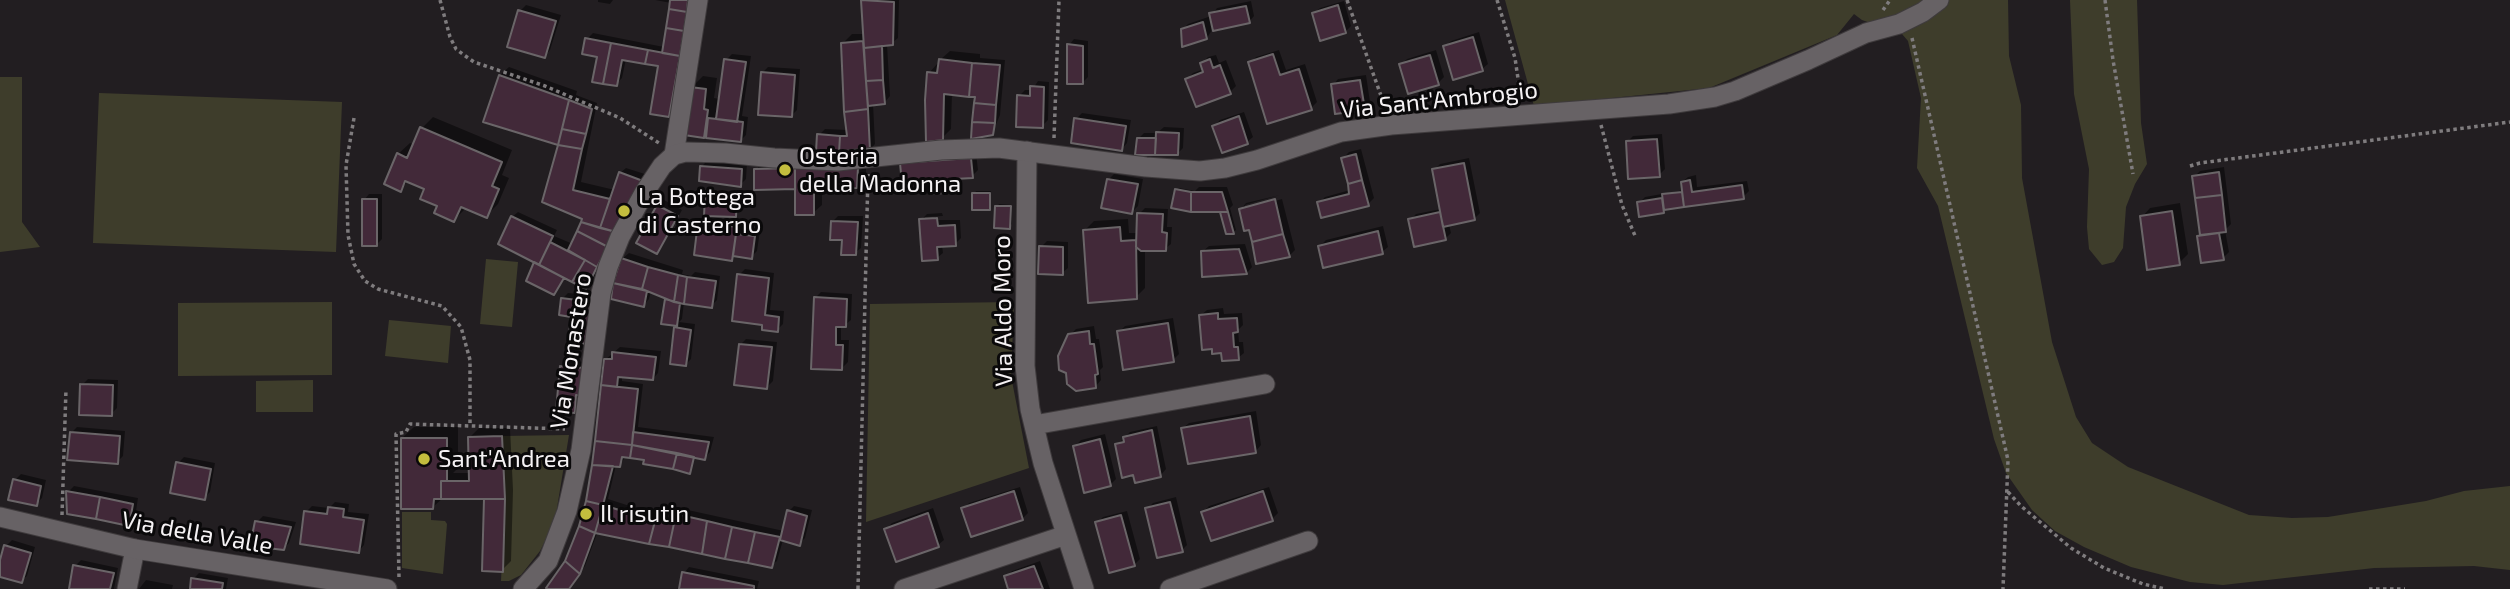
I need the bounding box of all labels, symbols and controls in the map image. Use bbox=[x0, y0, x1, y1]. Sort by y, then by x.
street label: Via Sant'Ambrogio bbox=[1339, 75, 1539, 125]
place label: Osteria della Madonna bbox=[799, 142, 961, 198]
marker: Osteria della Madonna bbox=[777, 162, 793, 178]
place label: La Bottega di Casterno bbox=[638, 183, 761, 239]
marker: La Bottega di Casterno bbox=[616, 203, 632, 219]
street label: Via Aldo Moro bbox=[987, 235, 1019, 387]
street label: Via Monastero bbox=[544, 271, 598, 431]
place label: Sant'Andrea bbox=[438, 445, 570, 473]
marker: Sant'Andrea bbox=[416, 451, 432, 467]
place label: Il risutin bbox=[600, 500, 689, 528]
street label: Via della Valle bbox=[119, 506, 275, 560]
marker: Il risutin bbox=[578, 506, 594, 522]

